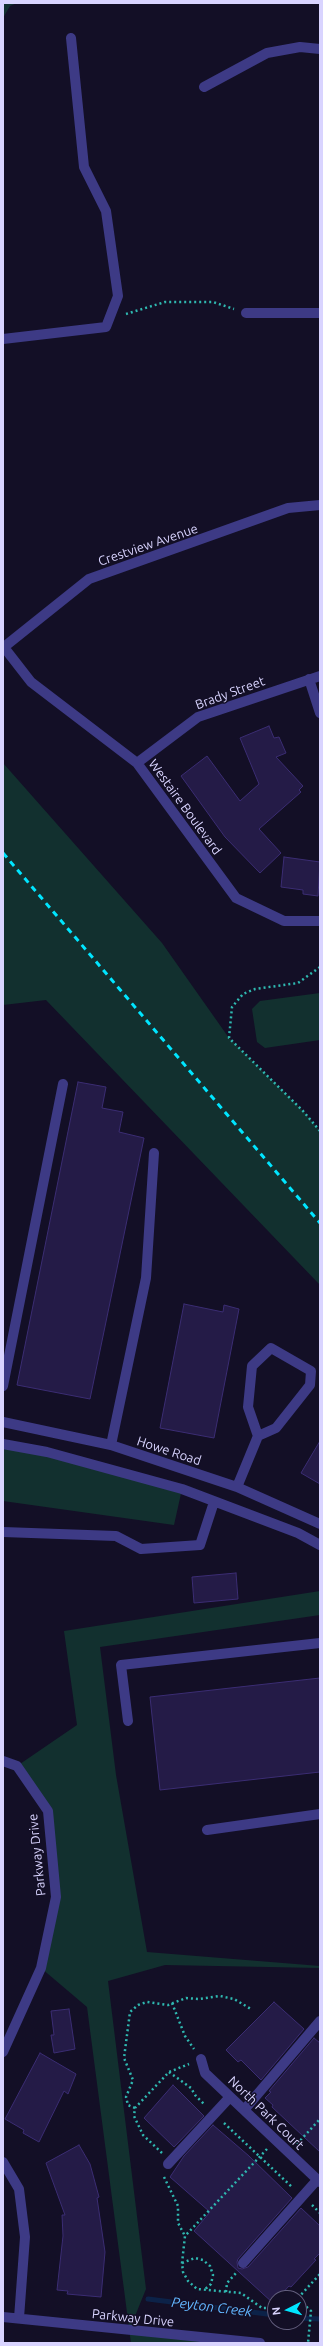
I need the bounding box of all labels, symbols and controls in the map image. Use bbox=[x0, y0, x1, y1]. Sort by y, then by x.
street label: Crestview Avenue bbox=[96, 521, 200, 569]
street label: Brady Street bbox=[193, 673, 267, 713]
street label: Westaire Boulevard bbox=[145, 756, 225, 858]
street label: Howe Road bbox=[135, 1433, 203, 1469]
street label: Parkway Drive bbox=[25, 1813, 49, 1897]
street label: North Park Court bbox=[225, 2073, 307, 2153]
north arrow bbox=[267, 2290, 307, 2330]
water label: Peyton Creek bbox=[171, 2294, 253, 2320]
street label: Parkway Drive bbox=[91, 2306, 175, 2330]
text: N bbox=[270, 2306, 282, 2316]

